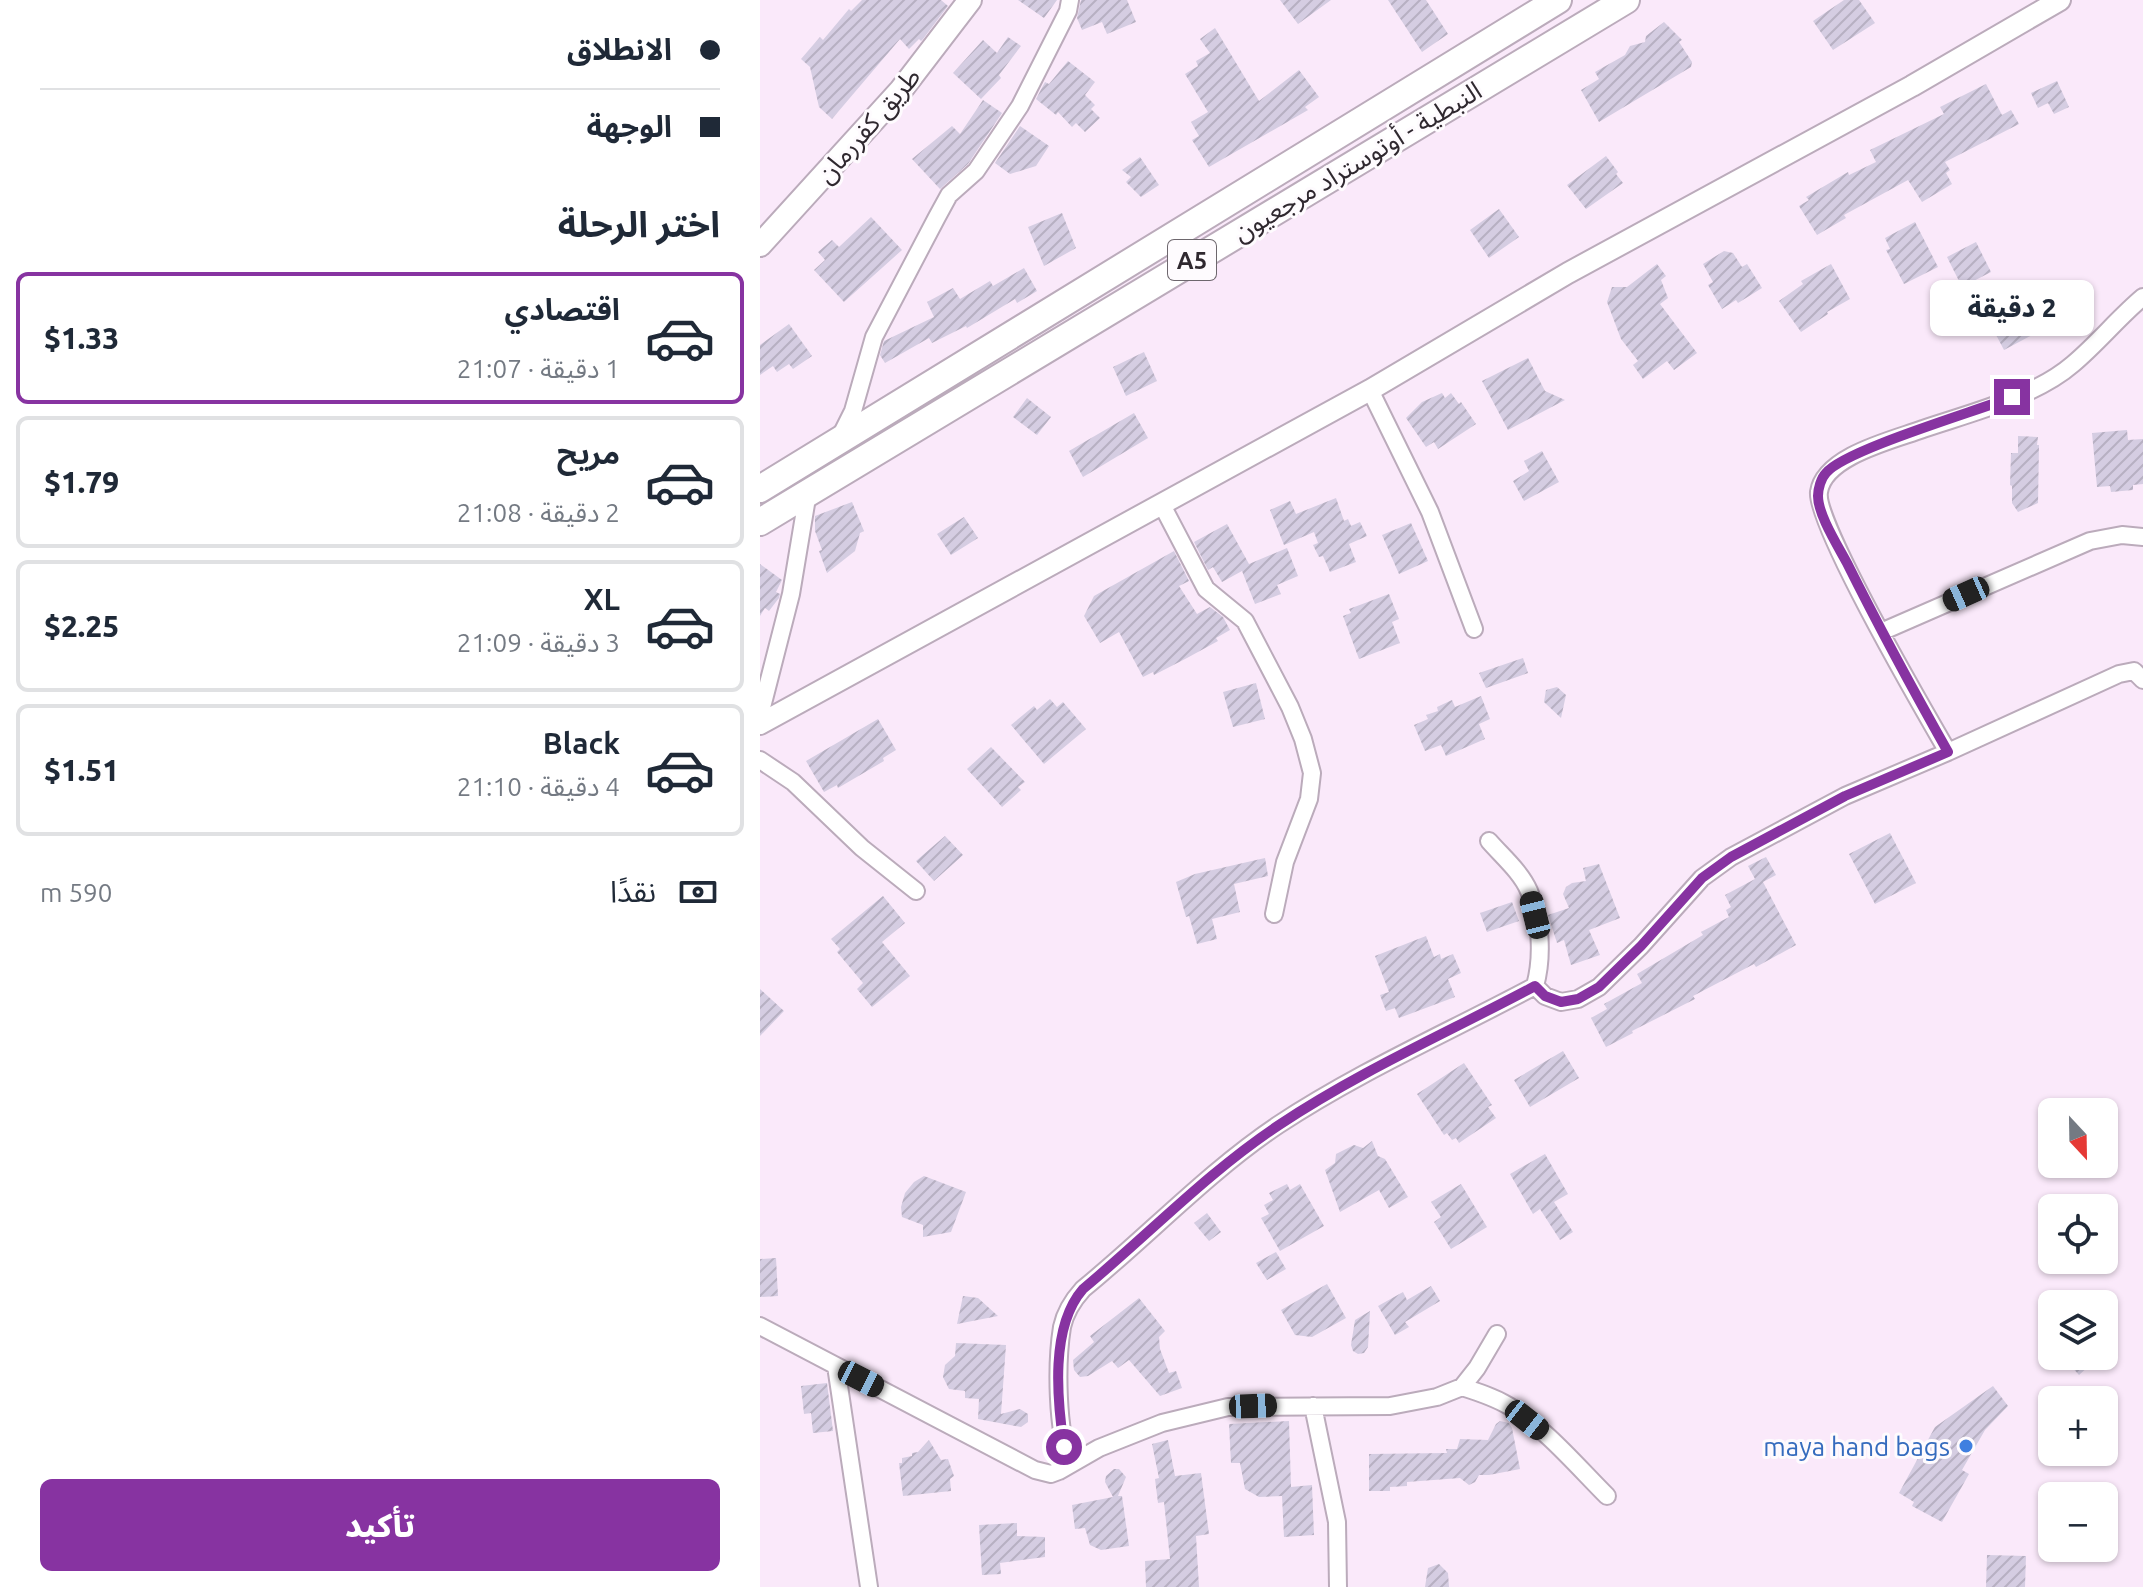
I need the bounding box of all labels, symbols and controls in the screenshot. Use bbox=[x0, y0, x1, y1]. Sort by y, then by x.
text: الانطلاق bbox=[567, 32, 672, 66]
street label: طريق كفررمان bbox=[810, 61, 927, 190]
street label: النبطية - أوتوستراد مرجعيون bbox=[1227, 74, 1487, 248]
text: الوجهة bbox=[587, 109, 672, 143]
text: اختر الرحلة bbox=[558, 203, 720, 244]
road number: A5 bbox=[1168, 240, 1216, 280]
callout: 2 دقيقة bbox=[1930, 281, 2094, 337]
text: اقتصادي bbox=[505, 292, 620, 326]
text: 2 دقيقة bbox=[1968, 293, 2056, 322]
icon: car bbox=[644, 302, 716, 374]
text: $1.33 bbox=[44, 321, 119, 355]
text: 1 دقيقة · 21:07 bbox=[457, 354, 620, 383]
route end bbox=[1994, 379, 2030, 415]
text: مريح bbox=[557, 436, 620, 470]
icon: car bbox=[644, 446, 716, 518]
text: $1.79 bbox=[44, 465, 119, 499]
text: 2 دقيقة · 21:08 bbox=[457, 498, 620, 527]
car bbox=[1939, 573, 1993, 615]
text: XL bbox=[584, 582, 620, 616]
icon: car bbox=[644, 590, 716, 662]
text: $2.25 bbox=[44, 609, 119, 643]
text: 3 دقيقة · 21:09 bbox=[457, 628, 620, 657]
text: Black bbox=[543, 726, 620, 760]
icon: car bbox=[644, 734, 716, 806]
text: $1.51 bbox=[44, 753, 119, 787]
text: 4 دقيقة · 21:10 bbox=[457, 772, 620, 801]
icon: cash bbox=[676, 870, 720, 914]
text: نقدًا bbox=[610, 874, 656, 908]
text: 590 m bbox=[40, 878, 112, 907]
car bbox=[1518, 889, 1552, 941]
north arrow bbox=[2038, 1098, 2118, 1178]
map controls bbox=[2038, 1098, 2118, 1562]
button: locate bbox=[2038, 1194, 2118, 1274]
button: layers bbox=[2038, 1290, 2118, 1370]
car bbox=[834, 1357, 888, 1401]
button: + bbox=[2038, 1386, 2118, 1466]
car bbox=[1229, 1393, 1277, 1419]
car bbox=[1501, 1396, 1553, 1444]
route start bbox=[1046, 1429, 1082, 1465]
place label: maya hand bags bbox=[1763, 1432, 1950, 1461]
marker: maya hand bags bbox=[1957, 1437, 1975, 1455]
button: تأكيد bbox=[40, 1479, 720, 1571]
button: − bbox=[2038, 1482, 2118, 1562]

